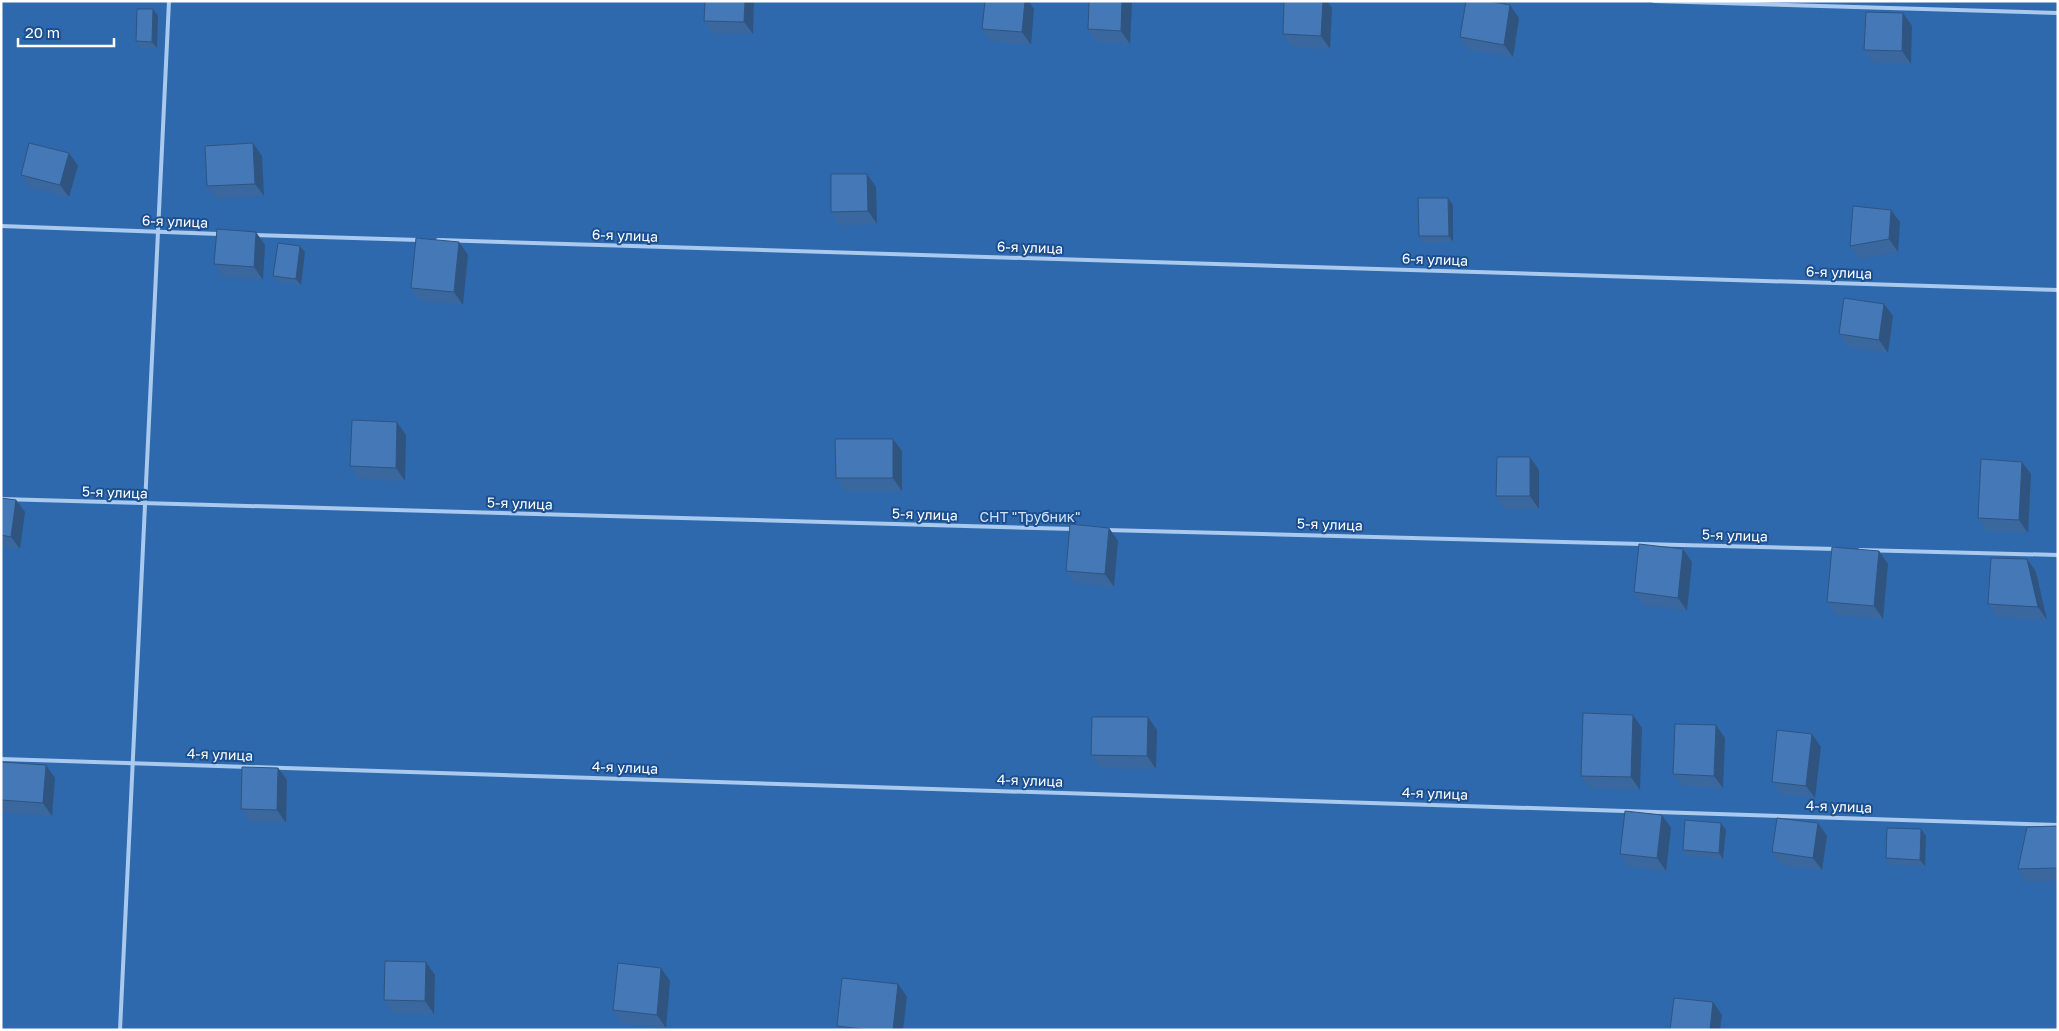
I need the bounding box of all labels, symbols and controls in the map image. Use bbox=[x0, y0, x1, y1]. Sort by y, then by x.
scale bar bbox=[18, 15, 114, 47]
text: 20 m bbox=[25, 23, 60, 41]
street label: 6-я улица bbox=[142, 211, 208, 231]
street label: 6-я улица bbox=[592, 225, 658, 245]
street label: 6-я улица bbox=[997, 237, 1063, 257]
street label: 6-я улица bbox=[1402, 249, 1468, 269]
street label: 6-я улица bbox=[1806, 262, 1872, 282]
street label: 5-я улица bbox=[82, 482, 148, 502]
street label: 5-я улица bbox=[487, 493, 553, 513]
street label: 5-я улица bbox=[892, 504, 958, 524]
park label: СНТ "Трубник" bbox=[979, 508, 1081, 525]
street label: 5-я улица bbox=[1297, 514, 1363, 534]
street label: 5-я улица bbox=[1702, 525, 1768, 545]
street label: 4-я улица bbox=[187, 744, 253, 764]
street label: 4-я улица bbox=[592, 757, 658, 777]
street label: 4-я улица bbox=[997, 770, 1063, 790]
street label: 4-я улица bbox=[1402, 783, 1468, 803]
street label: 4-я улица bbox=[1806, 796, 1872, 816]

